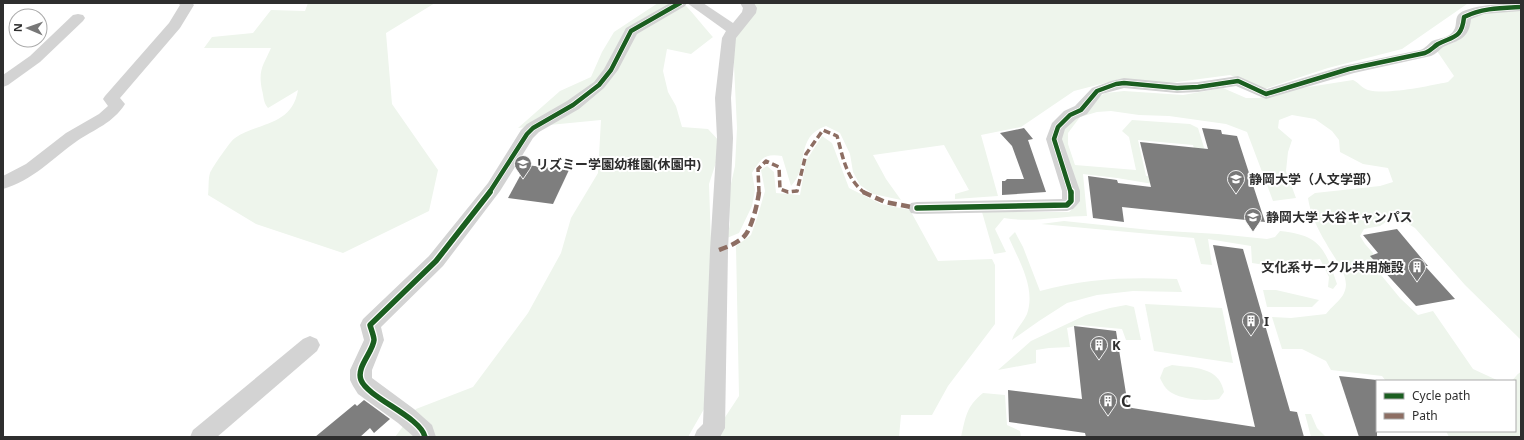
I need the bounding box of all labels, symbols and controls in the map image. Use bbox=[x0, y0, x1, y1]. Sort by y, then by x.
north arrow bbox=[8, 8, 48, 48]
text: N bbox=[10, 23, 25, 32]
school or university icon: リズミー学園幼稚園(休園中) bbox=[513, 154, 533, 179]
place label: リズミー学園幼稚園(休園中) bbox=[536, 155, 701, 173]
school or university icon: 静岡大学（人文学部） bbox=[1226, 169, 1246, 194]
place label: 静岡大学（人文学部） bbox=[1249, 170, 1379, 188]
school or university icon: 静岡大学 大谷キャンパス bbox=[1243, 207, 1263, 232]
place label: 静岡大学 大谷キャンパス bbox=[1266, 208, 1412, 226]
building icon: 文化系サークル共用施設 bbox=[1407, 257, 1427, 282]
place label: 文化系サークル共用施設 bbox=[1261, 258, 1404, 276]
building icon: I bbox=[1241, 311, 1261, 336]
place label: I bbox=[1264, 312, 1269, 330]
building icon: K bbox=[1089, 335, 1109, 360]
place label: K bbox=[1112, 336, 1121, 354]
legend bbox=[1376, 380, 1516, 432]
text: Cycle path bbox=[1412, 387, 1470, 404]
place label: C bbox=[1121, 390, 1131, 412]
building icon: C bbox=[1098, 391, 1118, 416]
text: Path bbox=[1412, 407, 1438, 424]

